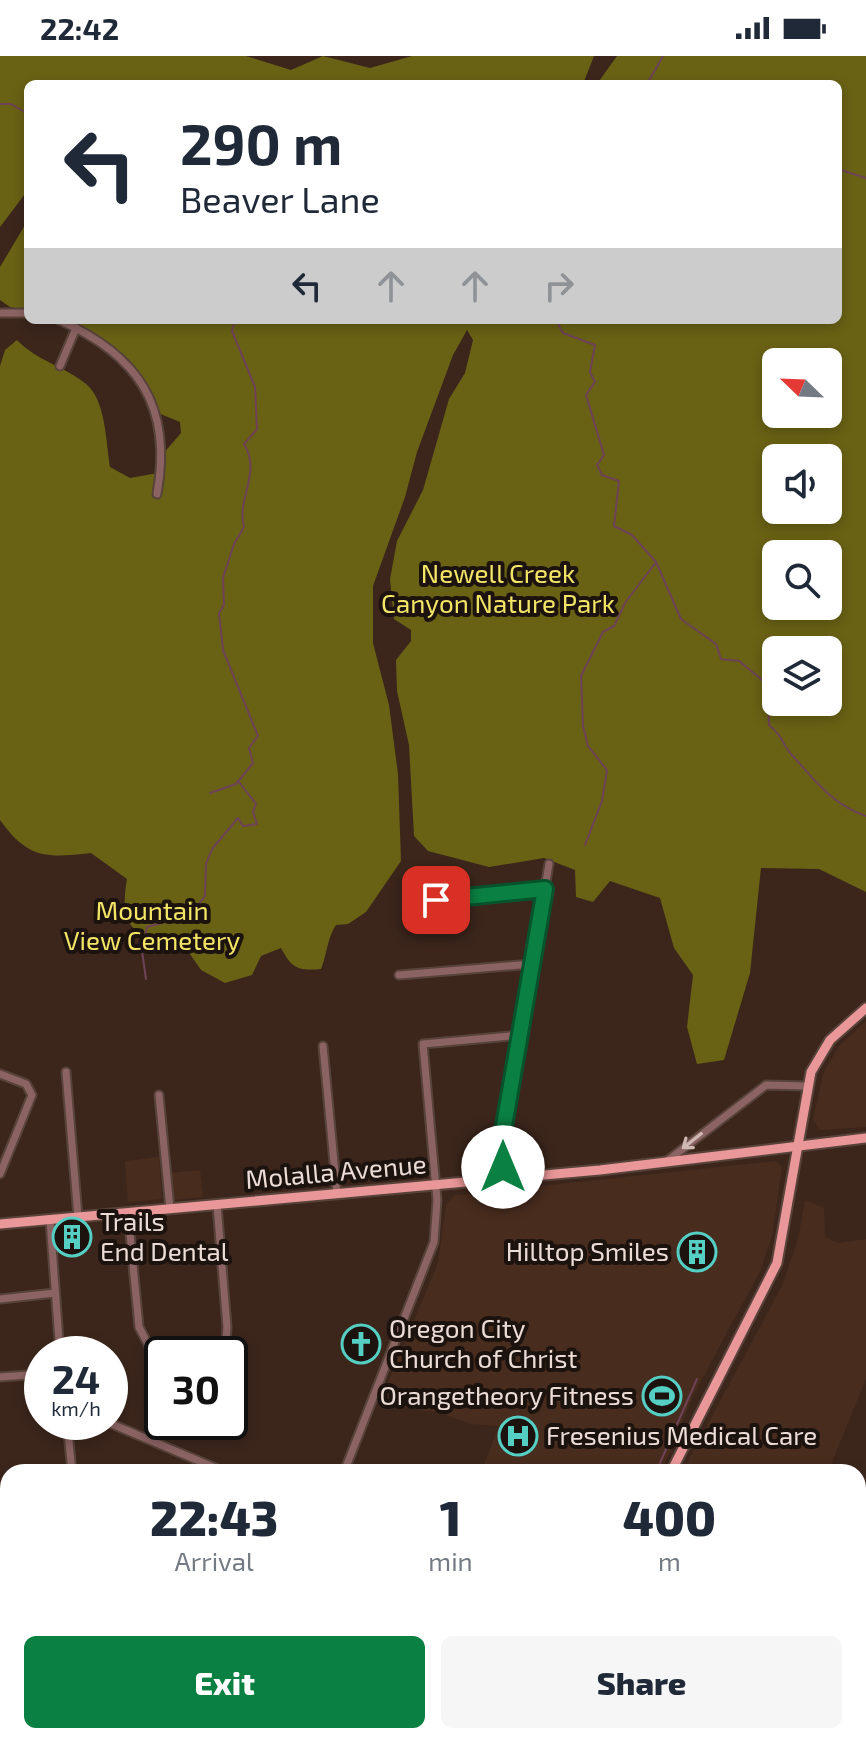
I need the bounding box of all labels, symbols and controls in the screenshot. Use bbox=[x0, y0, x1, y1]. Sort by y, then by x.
text: 22:42 bbox=[40, 10, 119, 46]
text: 290 m bbox=[180, 109, 342, 176]
icon: left bbox=[48, 112, 152, 216]
text: Beaver Lane bbox=[180, 177, 380, 220]
icon: left bbox=[285, 264, 329, 308]
icon: ahead bbox=[369, 264, 413, 308]
icon: ahead bbox=[453, 264, 497, 308]
icon: right bbox=[537, 264, 581, 308]
north arrow bbox=[762, 348, 842, 428]
map controls bbox=[762, 348, 842, 716]
button: sound bbox=[762, 444, 842, 524]
button: search bbox=[762, 540, 842, 620]
park label: Newell Creek Canyon Nature Park bbox=[381, 557, 615, 618]
button: layers bbox=[762, 636, 842, 716]
pin bbox=[402, 866, 470, 934]
icon: arrive bbox=[414, 878, 458, 922]
park label: Mountain View Cemetery bbox=[64, 894, 241, 955]
position arrow bbox=[461, 1125, 545, 1209]
one-way arrow bbox=[682, 1133, 703, 1150]
street label: Molalla Avenue bbox=[244, 1147, 428, 1194]
place label: Trails End Dental bbox=[100, 1205, 229, 1266]
building icon: Trails End Dental bbox=[51, 1216, 93, 1258]
building icon: Hilltop Smiles bbox=[676, 1231, 718, 1273]
place label: Hilltop Smiles bbox=[506, 1235, 669, 1266]
place label: Oregon City Church of Christ bbox=[389, 1312, 577, 1373]
church icon: Oregon City Church of Christ bbox=[340, 1323, 382, 1365]
speed limit sign: 30 bbox=[144, 1336, 248, 1440]
text: 24 bbox=[52, 1354, 100, 1402]
sports icon: Orangetheory Fitness bbox=[641, 1375, 683, 1417]
place label: Orangetheory Fitness bbox=[379, 1379, 634, 1410]
text: km/h bbox=[51, 1396, 101, 1420]
hospital icon: Fresenius Medical Care bbox=[497, 1415, 539, 1457]
place label: Fresenius Medical Care bbox=[546, 1419, 817, 1450]
text: 22:43 bbox=[150, 1488, 278, 1546]
text: 1 bbox=[440, 1488, 461, 1546]
text: 400 bbox=[623, 1488, 716, 1546]
text: Arrival bbox=[175, 1545, 254, 1576]
text: min bbox=[428, 1545, 473, 1576]
text: m bbox=[658, 1545, 681, 1576]
button: Exit bbox=[24, 1636, 425, 1728]
button: Share bbox=[441, 1636, 842, 1728]

